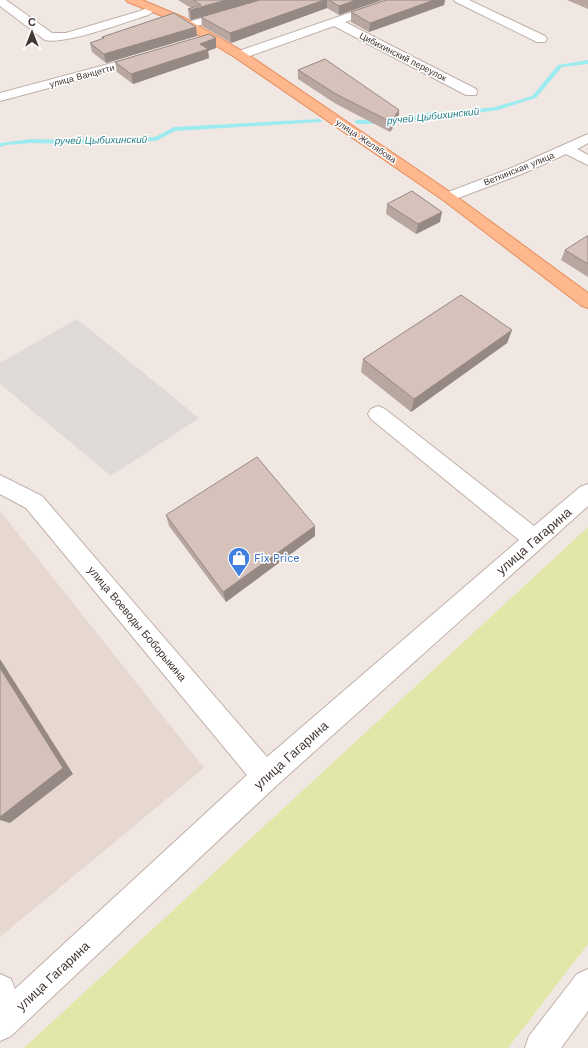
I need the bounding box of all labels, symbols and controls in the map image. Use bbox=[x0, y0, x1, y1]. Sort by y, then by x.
north arrow bbox=[12, 12, 52, 52]
text: С bbox=[28, 16, 36, 29]
street label: Цибихинский переулок bbox=[358, 31, 448, 83]
street label: улица Ванцетти bbox=[48, 63, 116, 89]
water label: ручей Цыбихинский bbox=[385, 106, 480, 126]
street label: улица Желябова bbox=[334, 117, 398, 165]
water label: ручей Цыбихинский bbox=[54, 134, 148, 146]
street label: Веткинская улица bbox=[482, 150, 556, 188]
street label: улица Гагарина bbox=[493, 504, 575, 578]
shop icon: Fix Price bbox=[226, 545, 252, 578]
place label: Fix Price bbox=[254, 552, 300, 565]
street label: улица Воеводы Боборыкина bbox=[85, 564, 190, 685]
street label: улица Гагарина bbox=[251, 717, 332, 792]
street label: улица Гагарина bbox=[13, 938, 93, 1014]

